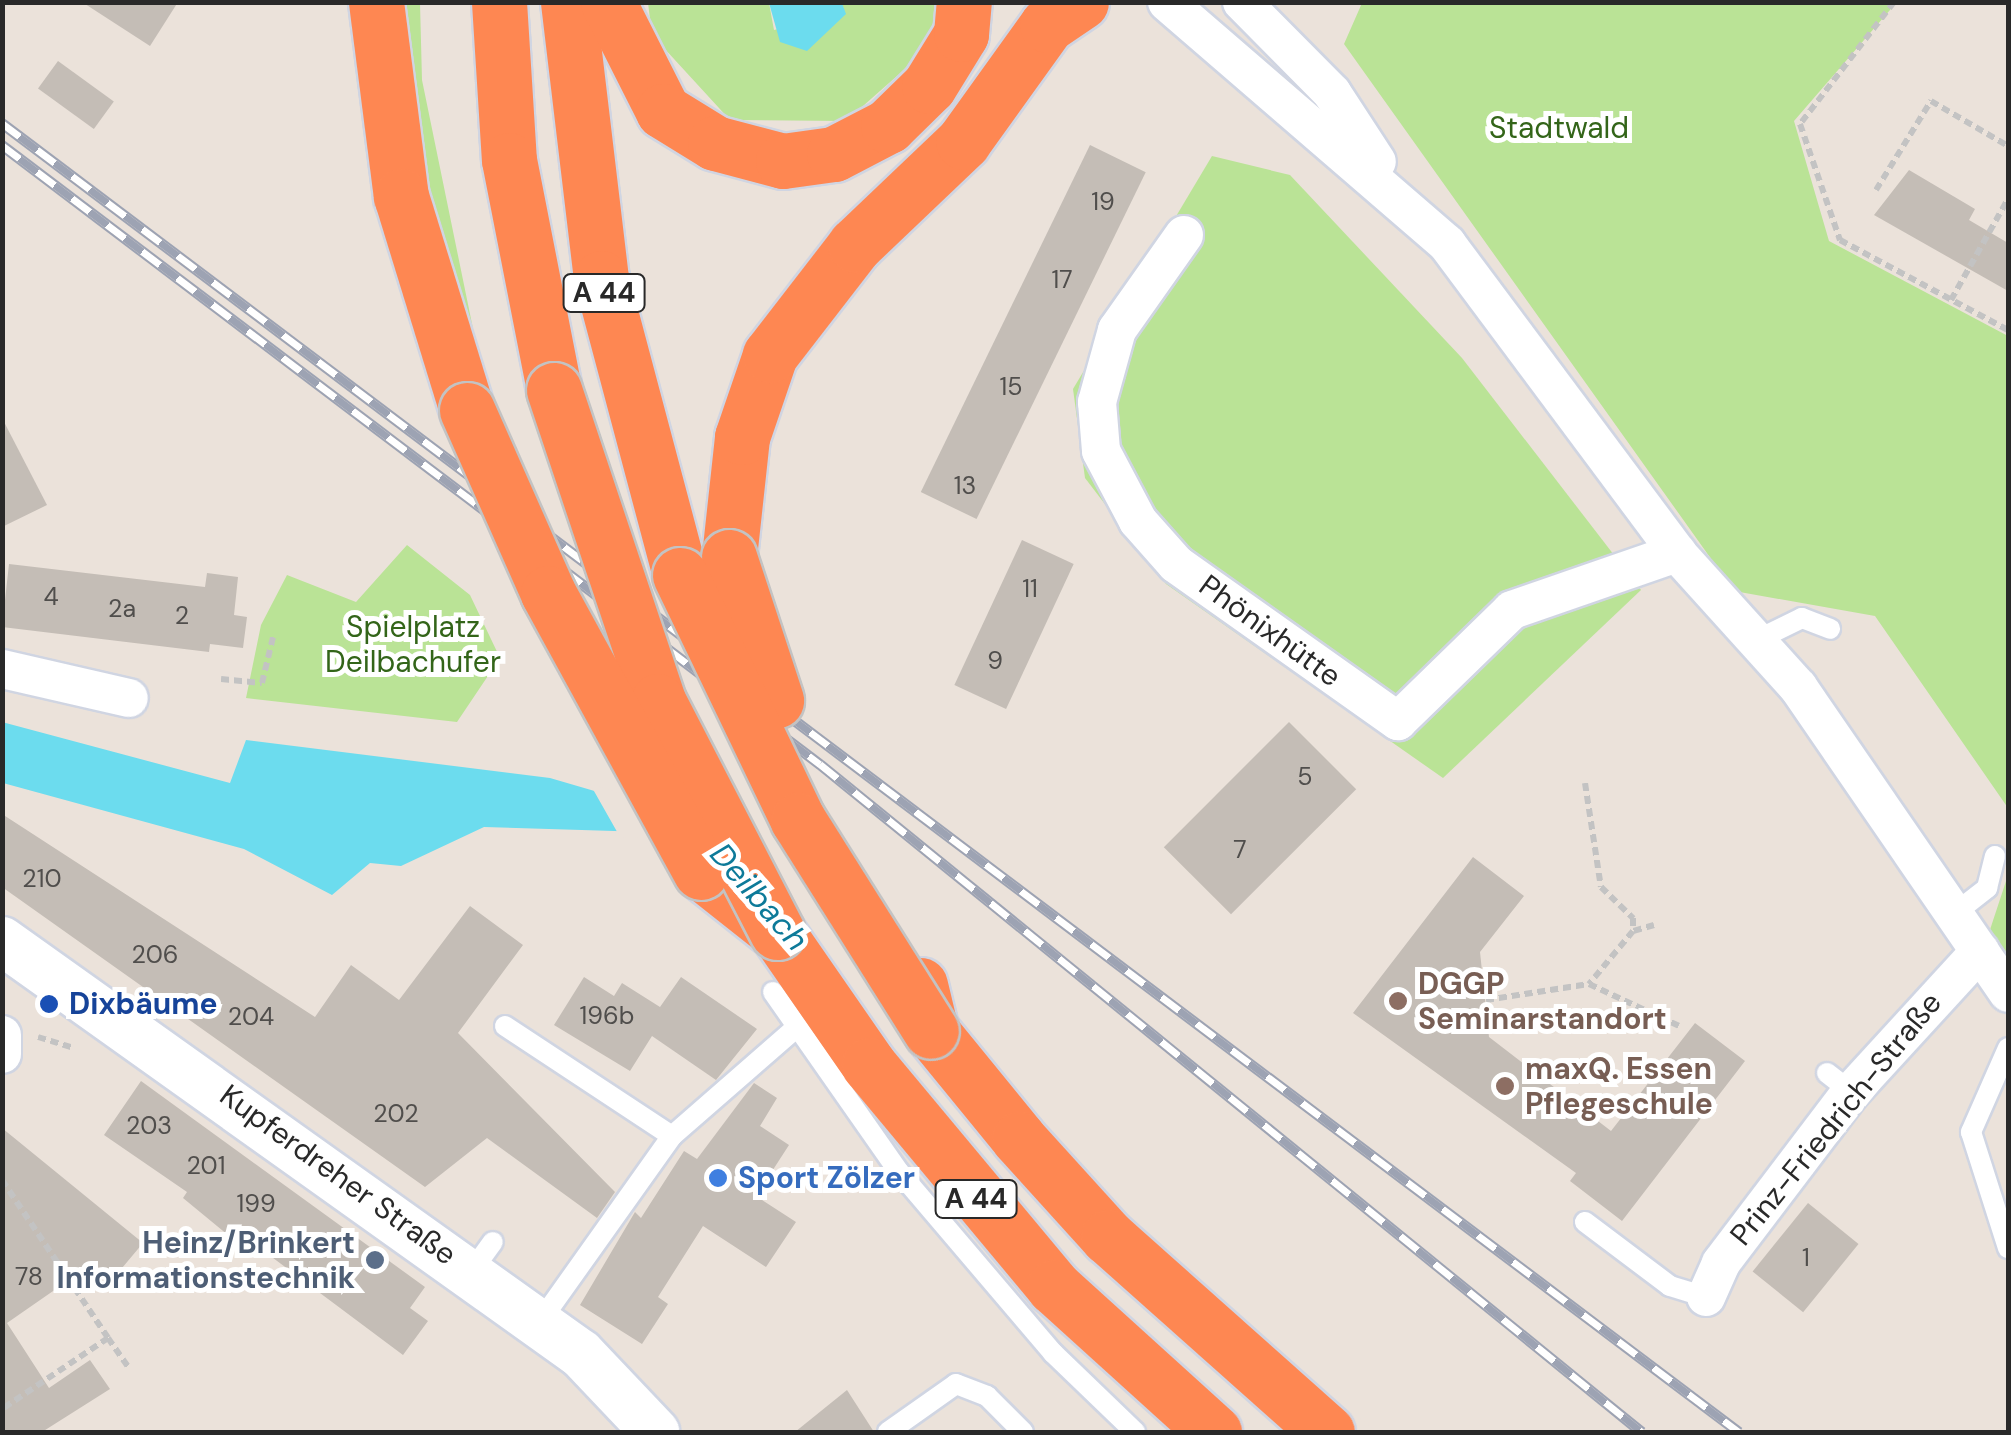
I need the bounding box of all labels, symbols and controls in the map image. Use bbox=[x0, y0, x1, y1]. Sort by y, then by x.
park label: Stadtwald bbox=[1489, 110, 1629, 146]
house number: 19 bbox=[1091, 187, 1115, 217]
house number: 17 bbox=[1051, 265, 1073, 295]
road number: A 44 bbox=[562, 270, 646, 316]
house number: 15 bbox=[999, 372, 1023, 402]
house number: 13 bbox=[954, 471, 976, 501]
street label: Phönixhütte bbox=[1192, 568, 1348, 694]
house number: 11 bbox=[1022, 574, 1038, 604]
house number: 4 bbox=[43, 582, 59, 612]
house number: 2a bbox=[108, 594, 136, 624]
house number: 2 bbox=[175, 601, 189, 631]
park label: Spielplatz Deilbachufer bbox=[325, 609, 501, 680]
house number: 9 bbox=[987, 646, 1003, 676]
house number: 5 bbox=[1297, 762, 1313, 792]
water label: Deilbach bbox=[702, 835, 816, 959]
house number: 7 bbox=[1233, 835, 1247, 865]
house number: 210 bbox=[22, 864, 62, 894]
house number: 206 bbox=[132, 940, 178, 970]
place label: DGGP Seminarstandort bbox=[1418, 966, 1667, 1036]
street label: Prinz-Friedrich-Straße bbox=[1723, 985, 1949, 1253]
place label: Dixbäume bbox=[69, 986, 218, 1022]
marker: DGGP Seminarstandort bbox=[1387, 990, 1409, 1012]
marker: Dixbäume bbox=[38, 993, 60, 1015]
house number: 196b bbox=[580, 1001, 634, 1031]
house number: 204 bbox=[228, 1002, 274, 1032]
place label: maxQ. Essen Pflegeschule bbox=[1525, 1051, 1713, 1122]
marker: maxQ. Essen Pflegeschule bbox=[1494, 1075, 1516, 1097]
street label: Kupferdreher Straße bbox=[213, 1077, 463, 1273]
house number: 202 bbox=[373, 1099, 419, 1129]
house number: 203 bbox=[126, 1111, 172, 1141]
house number: 201 bbox=[186, 1151, 226, 1181]
place label: Sport Zölzer bbox=[738, 1160, 915, 1196]
marker: Sport Zölzer bbox=[707, 1167, 729, 1189]
road number: A 44 bbox=[934, 1176, 1018, 1222]
house number: 199 bbox=[236, 1189, 276, 1219]
place label: Heinz/Brinkert Informationstechnik bbox=[57, 1225, 355, 1296]
house number: 1 bbox=[1802, 1243, 1810, 1273]
marker: Heinz/Brinkert Informationstechnik bbox=[364, 1249, 386, 1271]
house number: 78 bbox=[15, 1262, 43, 1292]

